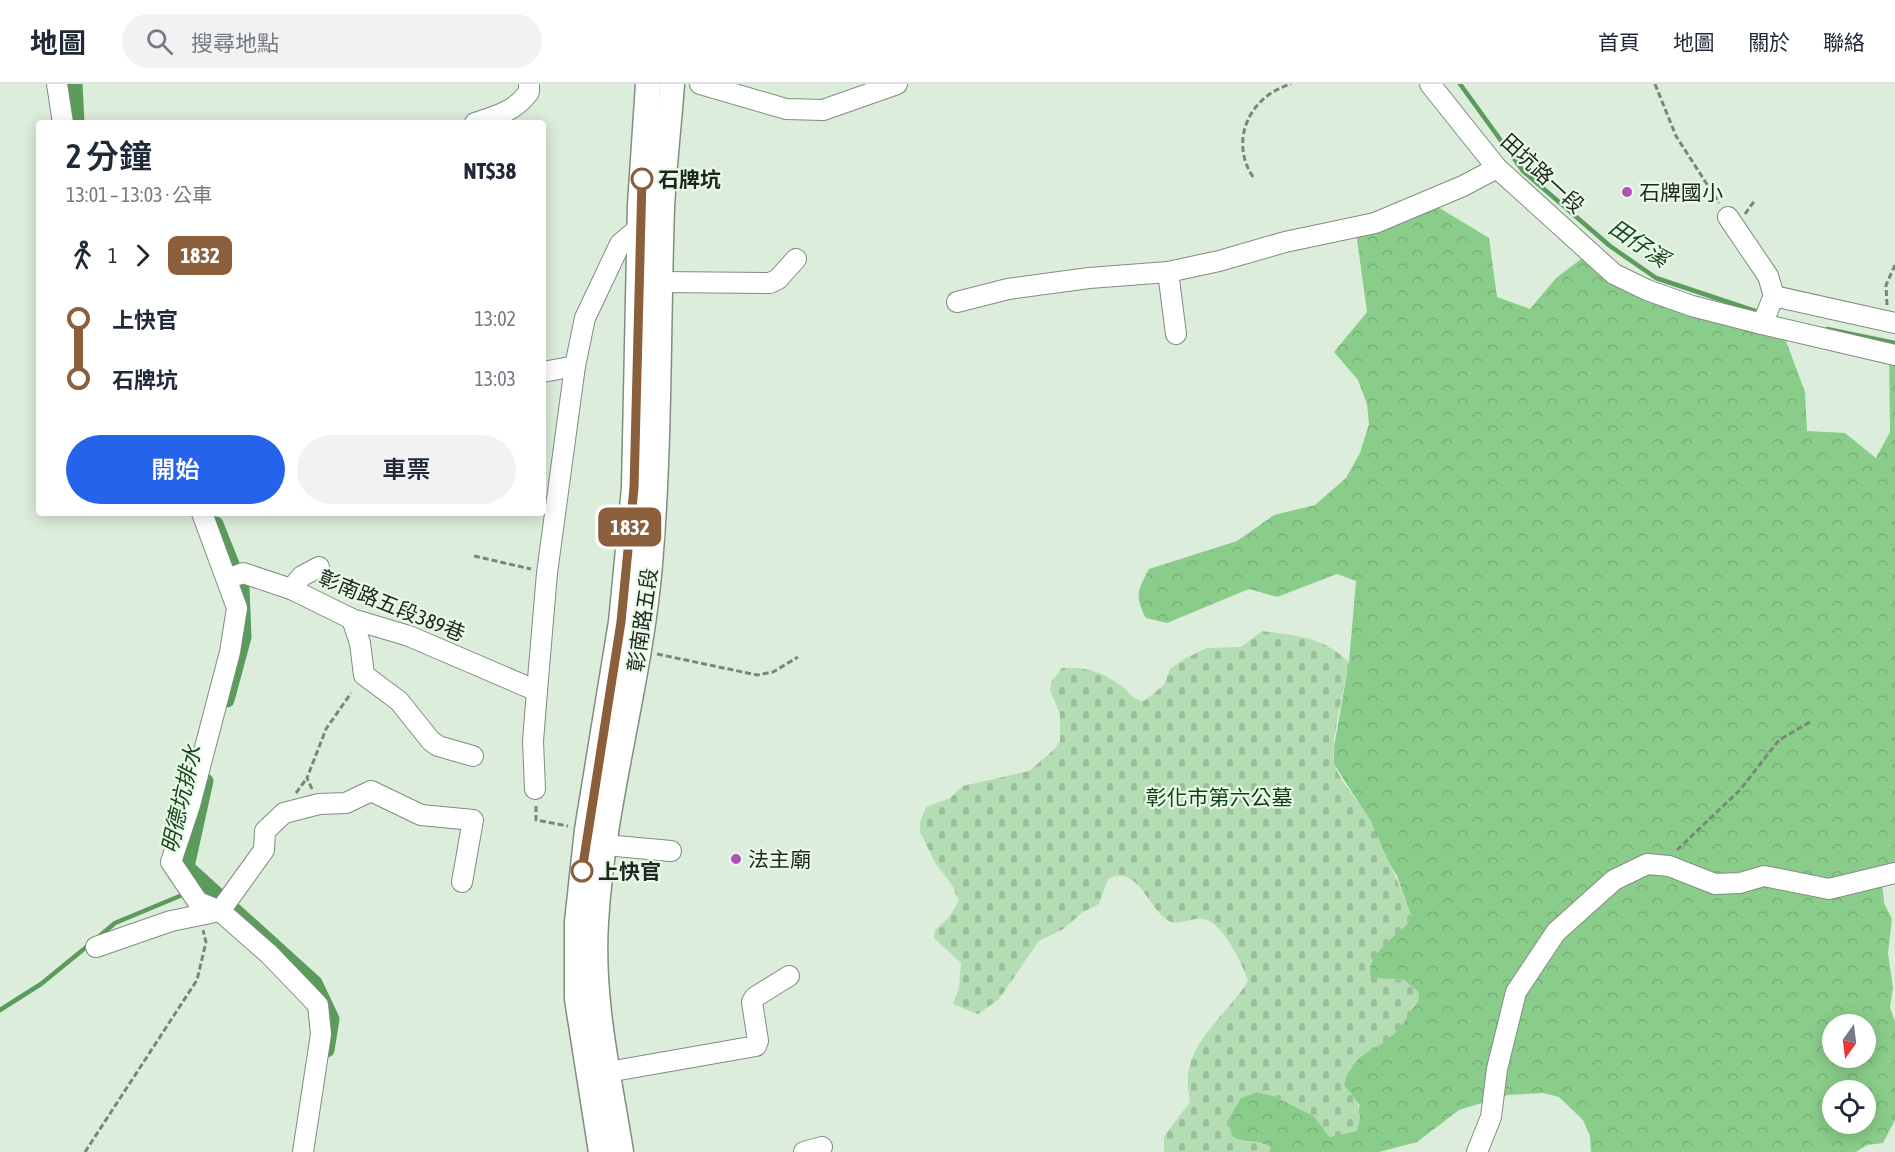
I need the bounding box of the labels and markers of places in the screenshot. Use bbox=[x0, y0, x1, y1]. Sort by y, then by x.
place label: 石牌坑 bbox=[658, 167, 721, 191]
marker: 石牌坑 bbox=[631, 168, 653, 190]
place label: 石牌國小 bbox=[1639, 180, 1723, 204]
marker: 石牌國小 bbox=[1620, 185, 1634, 199]
place label: 法主廟 bbox=[748, 847, 811, 871]
marker: 法主廟 bbox=[729, 852, 743, 866]
place label: 上快官 bbox=[598, 859, 661, 883]
marker: 上快官 bbox=[571, 860, 593, 882]

